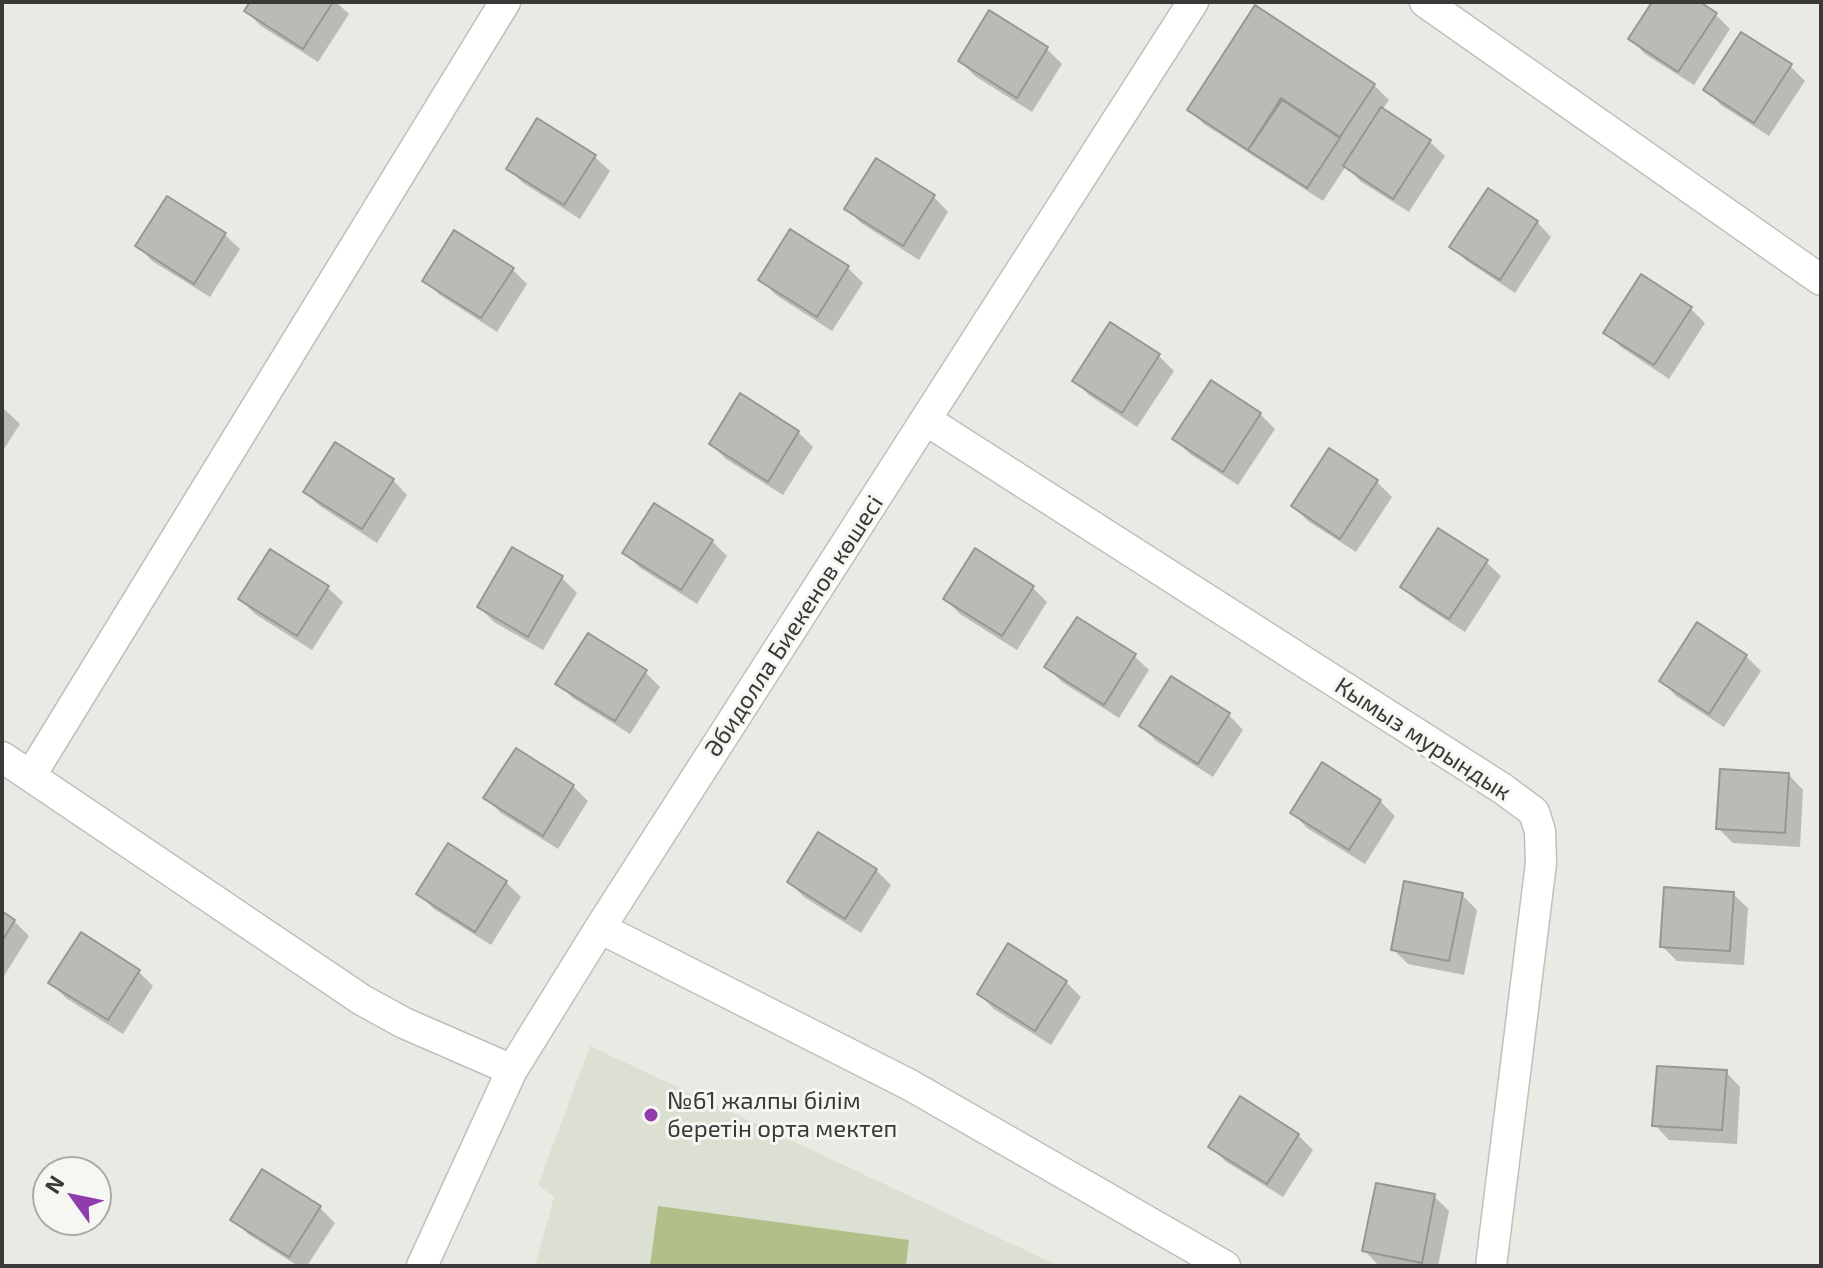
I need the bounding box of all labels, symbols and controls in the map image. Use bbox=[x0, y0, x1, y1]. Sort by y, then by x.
street label: Әбидолла Биекенов көшесі bbox=[699, 490, 889, 762]
street label: Кымыз мурындык bbox=[1329, 671, 1517, 807]
place label: №61 жалпы білім беретін орта мектеп bbox=[667, 1087, 897, 1143]
marker: №61 жалпы білім беретін орта мектеп bbox=[642, 1106, 660, 1124]
north arrow bbox=[32, 1156, 112, 1236]
text: N bbox=[38, 1170, 69, 1198]

